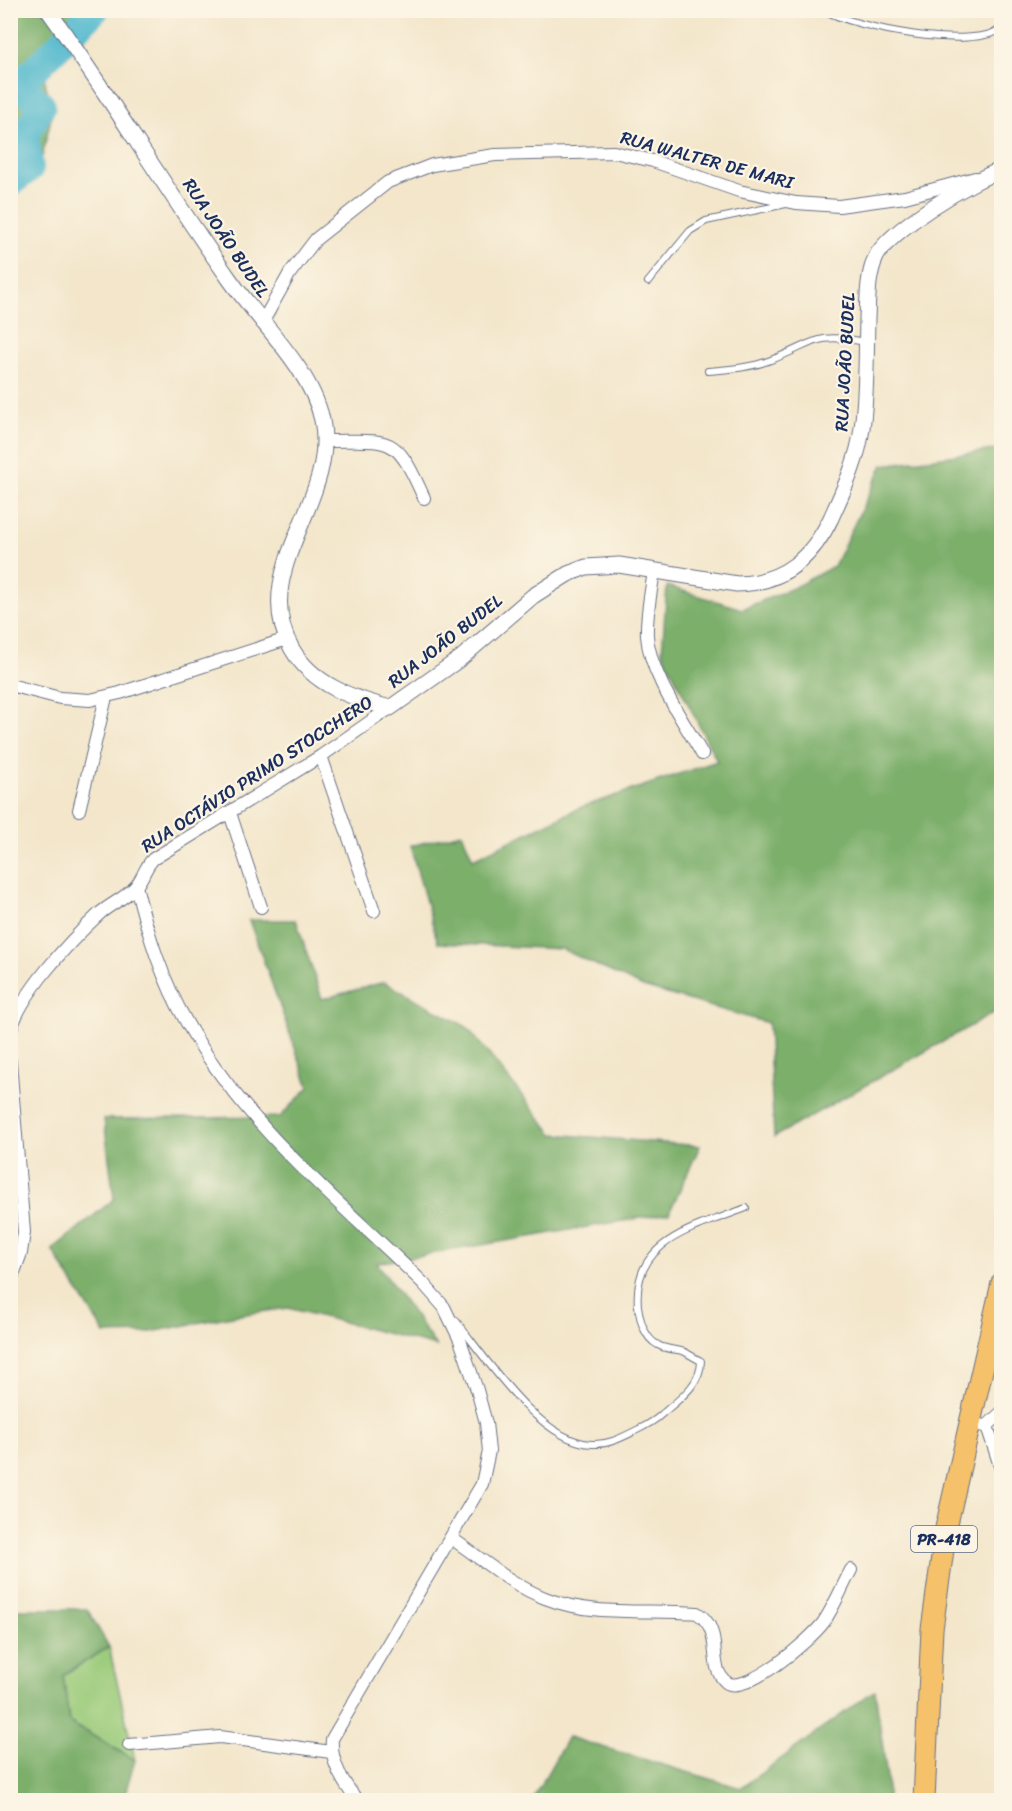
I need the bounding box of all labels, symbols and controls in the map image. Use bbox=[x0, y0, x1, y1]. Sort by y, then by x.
street label: RUA WALTER DE MARI bbox=[617, 122, 799, 199]
street label: RUA JOÃO BUDEL bbox=[174, 171, 278, 305]
street label: RUA JOÃO BUDEL bbox=[825, 291, 865, 432]
street label: RUA JOÃO BUDEL bbox=[380, 585, 510, 696]
street label: RUA OCTÁVIO PRIMO STOCCHERO bbox=[134, 687, 380, 861]
road number: PR-418 bbox=[911, 1526, 977, 1552]

